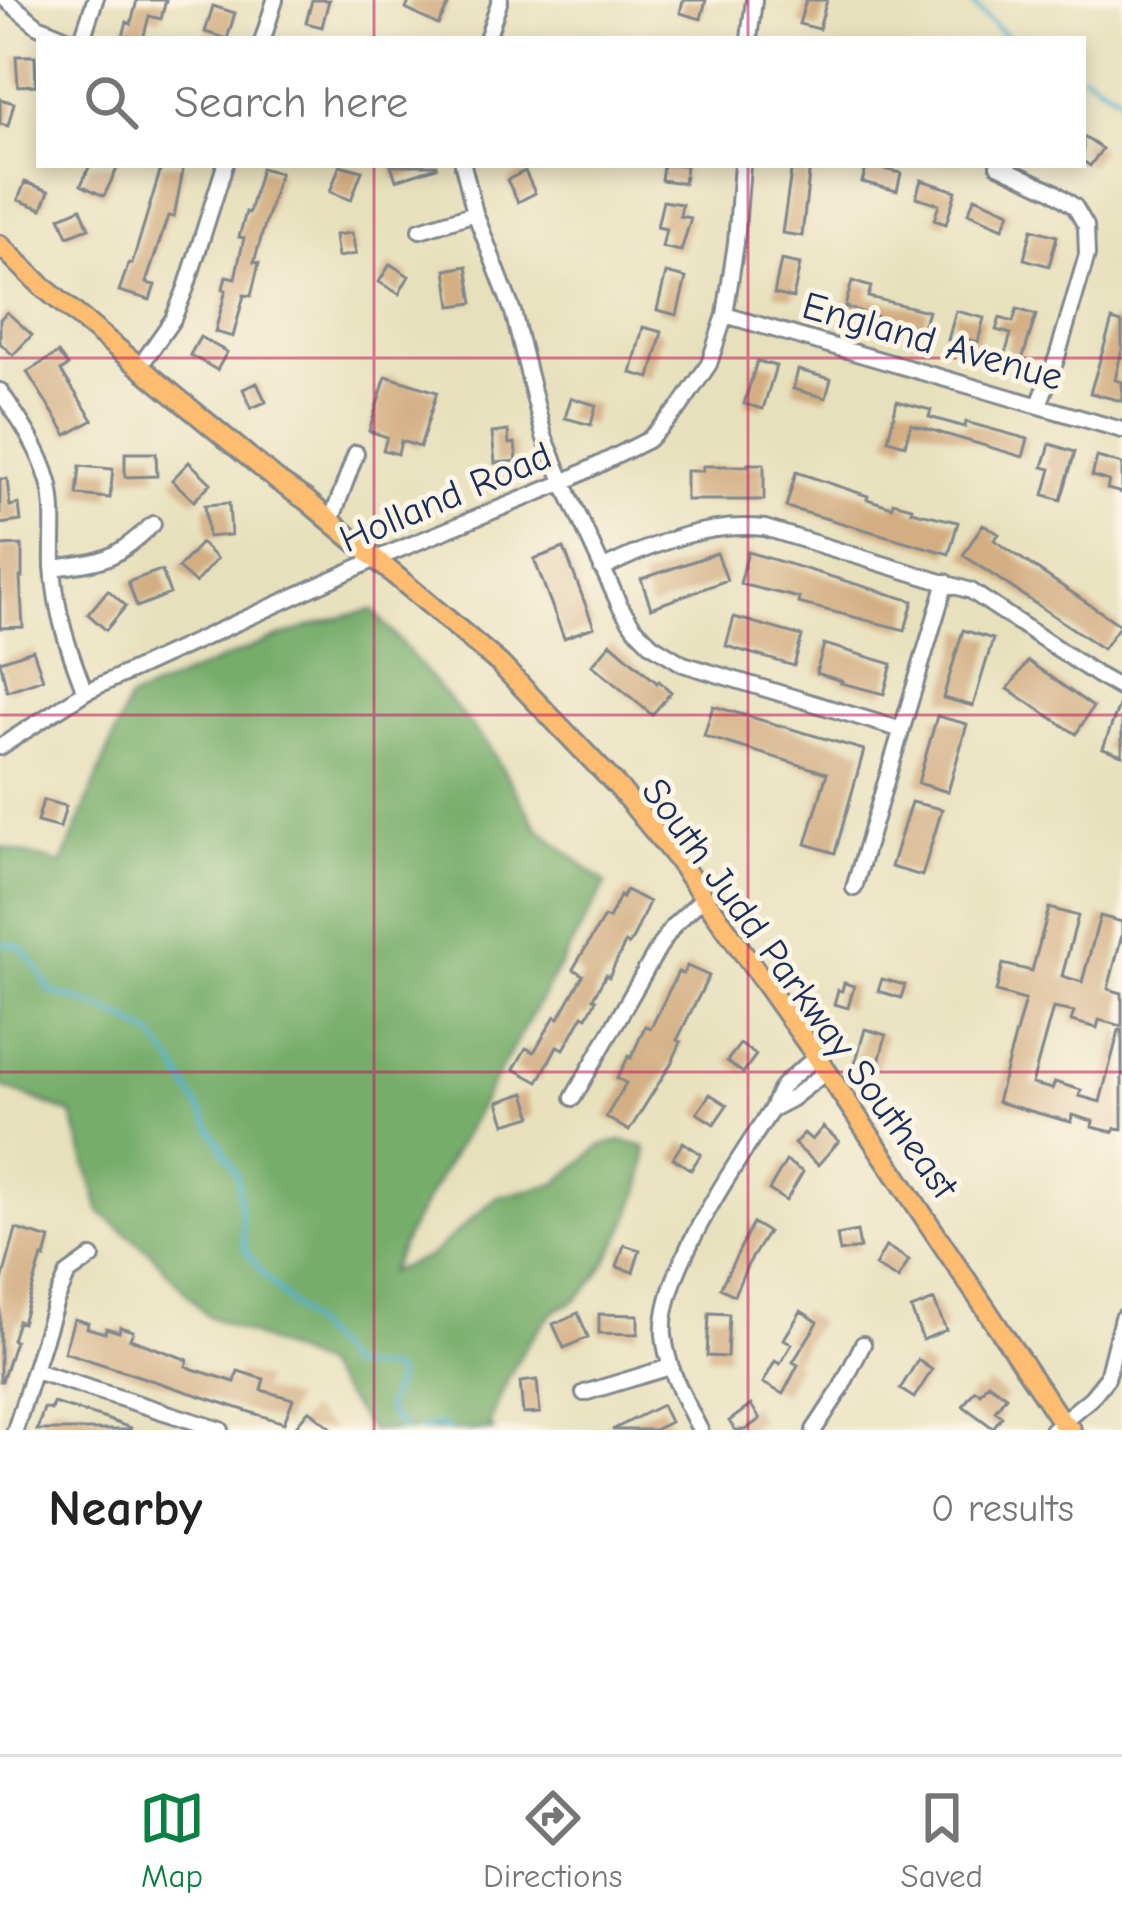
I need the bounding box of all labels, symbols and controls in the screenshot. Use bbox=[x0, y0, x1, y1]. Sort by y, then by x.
search box bbox=[36, 36, 1086, 168]
icon: search bbox=[78, 69, 144, 135]
text: Search here bbox=[174, 76, 408, 128]
street label: England Avenue bbox=[797, 283, 1068, 400]
street label: Holland Road bbox=[333, 433, 558, 562]
street label: South Judd Parkway Southeast bbox=[632, 770, 968, 1209]
text: Nearby bbox=[48, 1479, 202, 1538]
text: 0 results bbox=[931, 1486, 1074, 1531]
tab: Map bbox=[139, 1785, 205, 1895]
tab: Directions bbox=[483, 1785, 623, 1895]
tab: Saved bbox=[901, 1785, 983, 1895]

